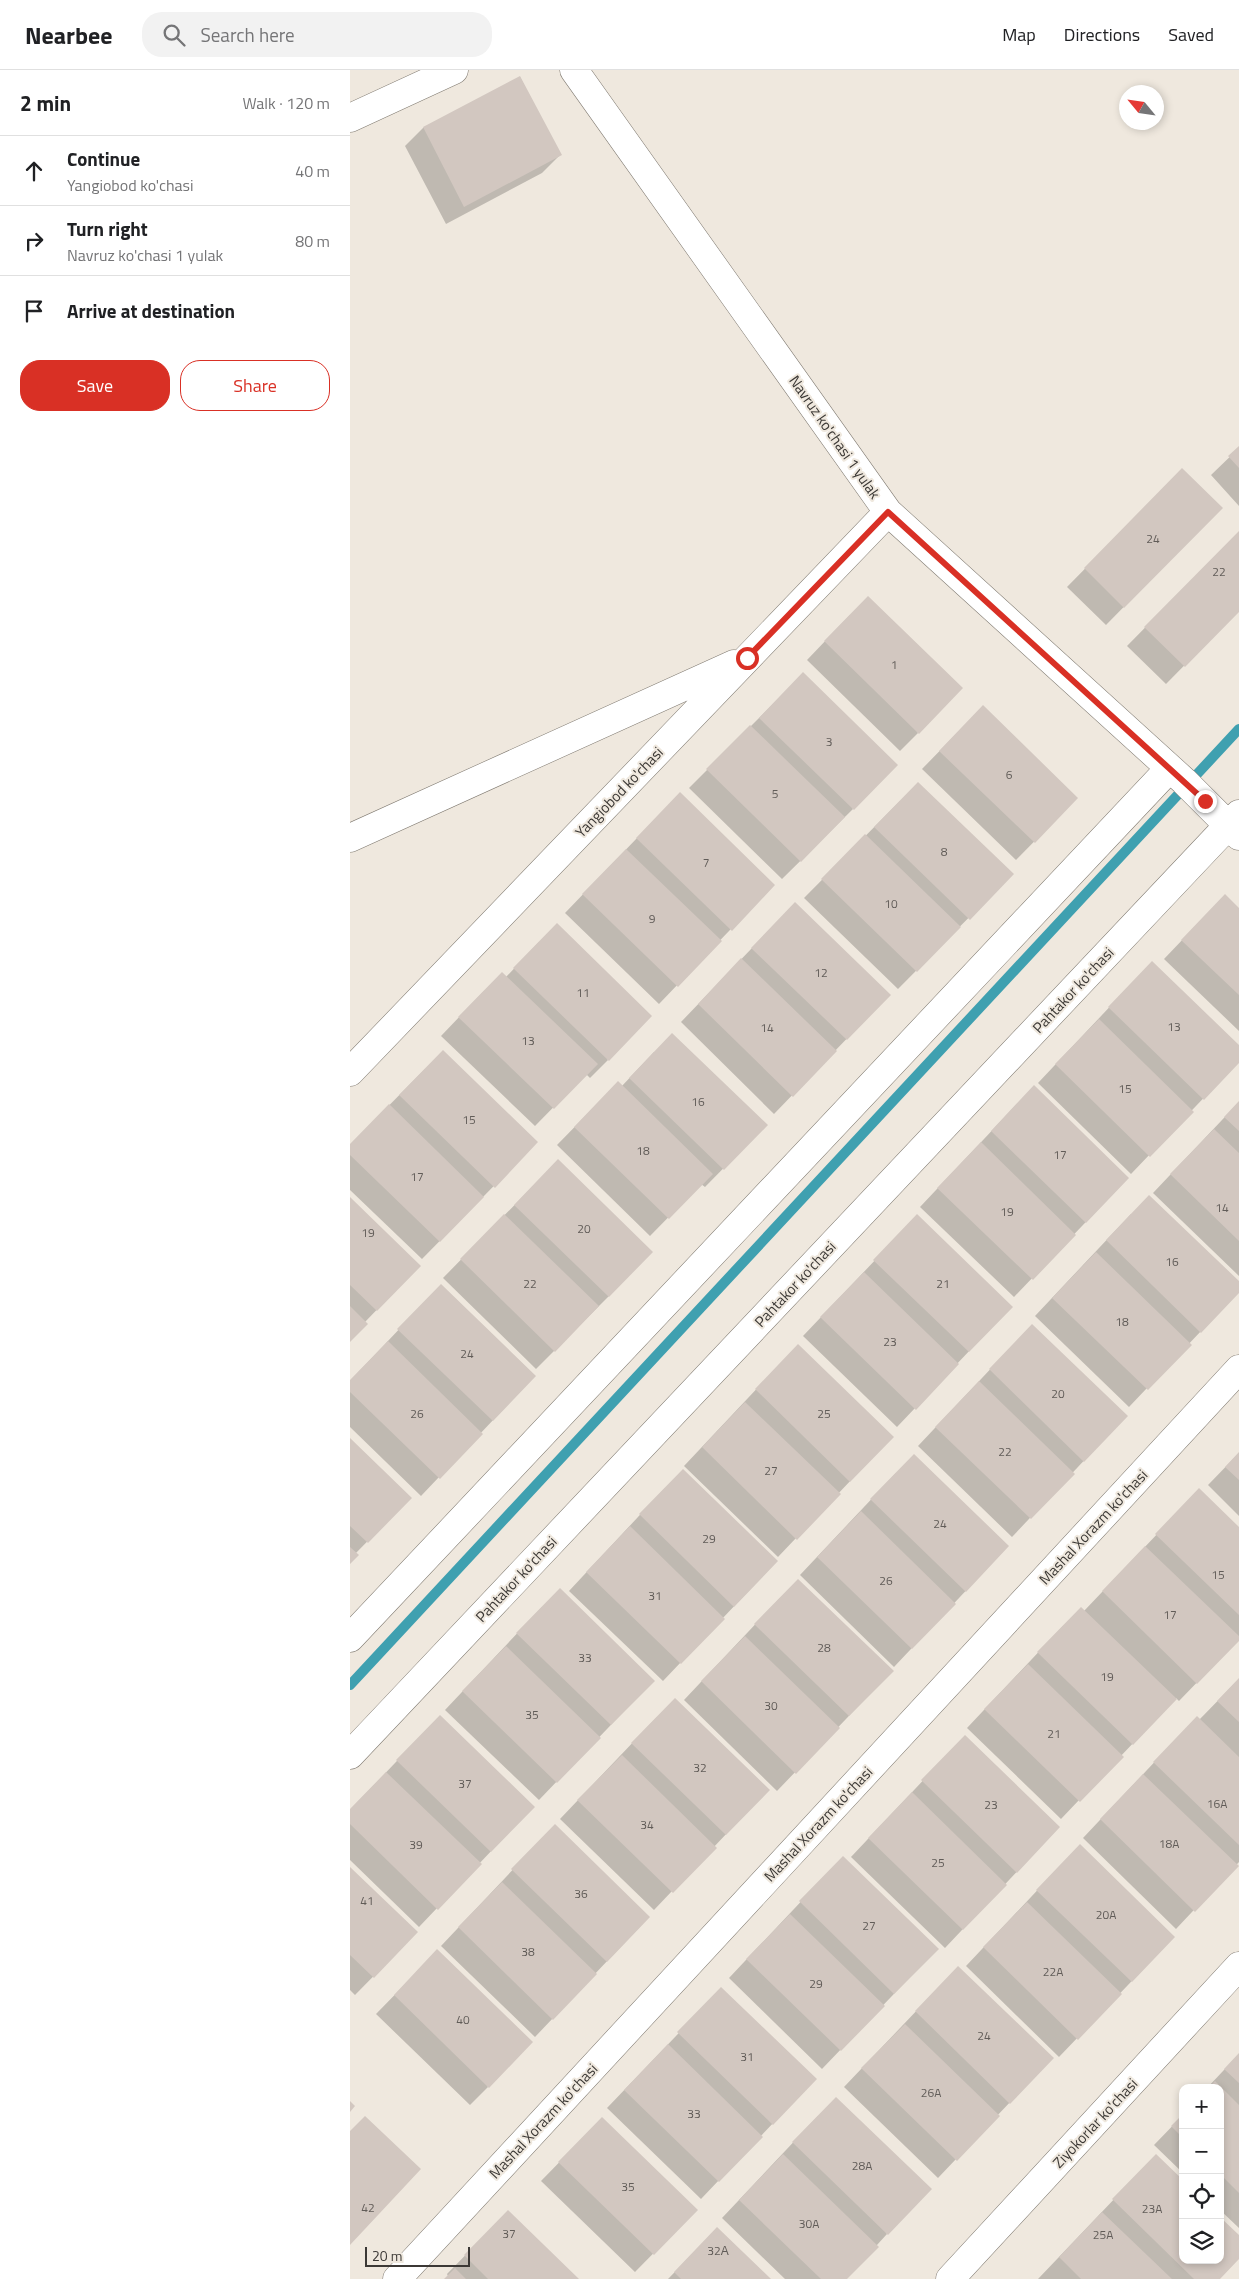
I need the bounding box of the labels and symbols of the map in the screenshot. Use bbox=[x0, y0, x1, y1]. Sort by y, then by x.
north arrow bbox=[1119, 85, 1164, 130]
street label: Navruz ko'chasi 1 yulak bbox=[784, 370, 886, 504]
house number: 24 bbox=[1146, 529, 1160, 548]
house number: 22 bbox=[1212, 562, 1226, 581]
route start bbox=[736, 647, 759, 670]
house number: 1 bbox=[891, 655, 897, 674]
house number: 3 bbox=[826, 732, 832, 751]
street label: Yangiobod ko'chasi bbox=[570, 741, 668, 843]
house number: 6 bbox=[1006, 765, 1013, 784]
house number: 5 bbox=[772, 784, 779, 803]
route end bbox=[1194, 790, 1217, 813]
house number: 8 bbox=[941, 842, 948, 861]
house number: 7 bbox=[703, 853, 709, 872]
house number: 10 bbox=[884, 894, 898, 913]
house number: 9 bbox=[649, 909, 656, 928]
street label: Pahtakor ko'chasi bbox=[1027, 942, 1119, 1038]
house number: 12 bbox=[814, 963, 828, 982]
house number: 11 bbox=[576, 983, 590, 1002]
house number: 13 bbox=[1167, 1017, 1181, 1036]
house number: 14 bbox=[760, 1018, 774, 1037]
house number: 13 bbox=[521, 1031, 535, 1050]
house number: 15 bbox=[1118, 1079, 1132, 1098]
house number: 16 bbox=[691, 1092, 705, 1111]
house number: 15 bbox=[462, 1110, 476, 1129]
house number: 18 bbox=[636, 1141, 650, 1160]
house number: 17 bbox=[1053, 1145, 1067, 1164]
house number: 17 bbox=[410, 1167, 424, 1186]
house number: 14 bbox=[1215, 1198, 1229, 1217]
house number: 19 bbox=[1000, 1202, 1014, 1221]
house number: 20 bbox=[577, 1219, 591, 1238]
house number: 19 bbox=[361, 1223, 375, 1242]
street label: Pahtakor ko'chasi bbox=[749, 1236, 841, 1332]
house number: 16 bbox=[1165, 1252, 1179, 1271]
house number: 22 bbox=[523, 1274, 537, 1293]
house number: 21 bbox=[936, 1274, 950, 1293]
house number: 18 bbox=[1115, 1312, 1129, 1331]
house number: 23 bbox=[883, 1332, 897, 1351]
house number: 24 bbox=[460, 1344, 474, 1363]
house number: 20 bbox=[1051, 1384, 1065, 1403]
house number: 26 bbox=[410, 1404, 424, 1423]
house number: 25 bbox=[817, 1404, 831, 1423]
house number: 22 bbox=[998, 1442, 1012, 1461]
house number: 27 bbox=[764, 1461, 778, 1480]
street label: Mashal Xorazm ko'chasi bbox=[1033, 1464, 1153, 1590]
house number: 24 bbox=[933, 1514, 947, 1533]
house number: 29 bbox=[702, 1529, 716, 1548]
street label: Pahtakor ko'chasi bbox=[470, 1531, 562, 1627]
house number: 15 bbox=[1211, 1565, 1225, 1584]
house number: 26 bbox=[879, 1571, 893, 1590]
house number: 31 bbox=[648, 1586, 662, 1605]
house number: 17 bbox=[1163, 1605, 1177, 1624]
house number: 28 bbox=[817, 1638, 831, 1657]
house number: 33 bbox=[578, 1648, 592, 1667]
house number: 19 bbox=[1100, 1667, 1114, 1686]
house number: 30 bbox=[764, 1696, 778, 1715]
house number: 35 bbox=[525, 1705, 539, 1724]
house number: 21 bbox=[1047, 1724, 1061, 1743]
house number: 32 bbox=[693, 1758, 707, 1777]
street label: Mashal Xorazm ko'chasi bbox=[758, 1761, 878, 1887]
house number: 37 bbox=[458, 1774, 472, 1793]
house number: 16A bbox=[1207, 1794, 1227, 1813]
house number: 23 bbox=[984, 1795, 998, 1814]
house number: 34 bbox=[640, 1815, 654, 1834]
house number: 18A bbox=[1159, 1834, 1179, 1853]
house number: 39 bbox=[409, 1835, 423, 1854]
house number: 25 bbox=[931, 1853, 945, 1872]
house number: 36 bbox=[574, 1884, 588, 1903]
house number: 41 bbox=[360, 1891, 374, 1910]
house number: 20A bbox=[1096, 1905, 1116, 1924]
house number: 27 bbox=[862, 1916, 876, 1935]
house number: 38 bbox=[521, 1942, 535, 1961]
house number: 22A bbox=[1043, 1962, 1063, 1981]
house number: 29 bbox=[809, 1974, 823, 1993]
house number: 40 bbox=[456, 2010, 470, 2029]
house number: 24 bbox=[977, 2026, 991, 2045]
house number: 31 bbox=[740, 2047, 754, 2066]
street label: Mashal Xorazm ko'chasi bbox=[483, 2058, 603, 2184]
street label: Ziyokorlar ko'chasi bbox=[1047, 2073, 1143, 2173]
house number: 26A bbox=[921, 2083, 941, 2102]
house number: 33 bbox=[687, 2104, 701, 2123]
house number: 28A bbox=[852, 2156, 872, 2175]
house number: 35 bbox=[621, 2177, 635, 2196]
house number: 42 bbox=[361, 2198, 375, 2217]
house number: 23A bbox=[1142, 2199, 1162, 2218]
house number: 30A bbox=[799, 2214, 819, 2233]
house number: 37 bbox=[502, 2224, 516, 2243]
house number: 25A bbox=[1093, 2225, 1113, 2244]
house number: 32А bbox=[707, 2241, 729, 2260]
scale bar bbox=[365, 2244, 470, 2267]

